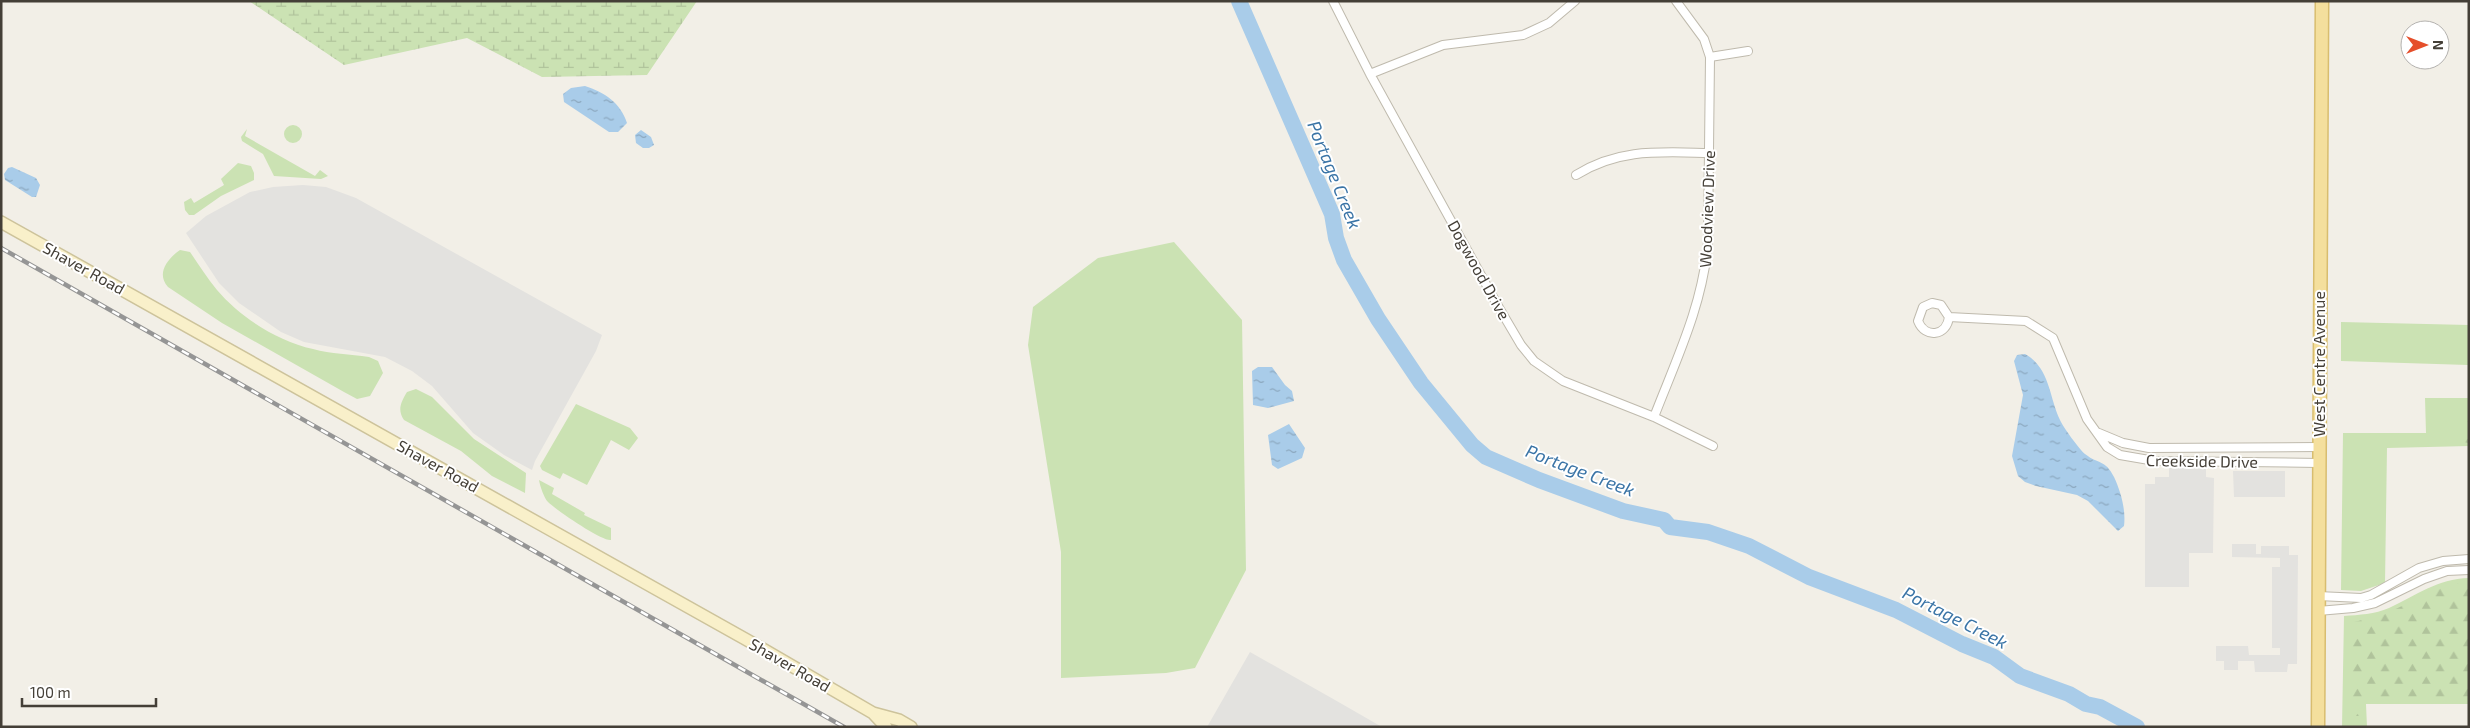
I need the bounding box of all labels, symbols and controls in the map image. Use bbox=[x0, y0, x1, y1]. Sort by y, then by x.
north arrow bbox=[2400, 20, 2450, 70]
text: N bbox=[2430, 40, 2447, 50]
water label: Portage Creek bbox=[1303, 117, 1367, 232]
street label: Woodview Drive bbox=[1695, 150, 1718, 268]
street label: Dogwood Drive bbox=[1444, 217, 1515, 323]
street label: Shaver Road bbox=[40, 237, 128, 298]
street label: West Centre Avenue bbox=[2309, 291, 2328, 437]
street label: Shaver Road bbox=[394, 435, 482, 496]
water label: Portage Creek bbox=[1523, 439, 1638, 501]
street label: Creekside Drive bbox=[2146, 450, 2258, 471]
water label: Portage Creek bbox=[1899, 581, 2012, 653]
street label: Shaver Road bbox=[746, 634, 834, 695]
scale bar bbox=[22, 676, 156, 708]
text: 100 m bbox=[30, 683, 71, 701]

